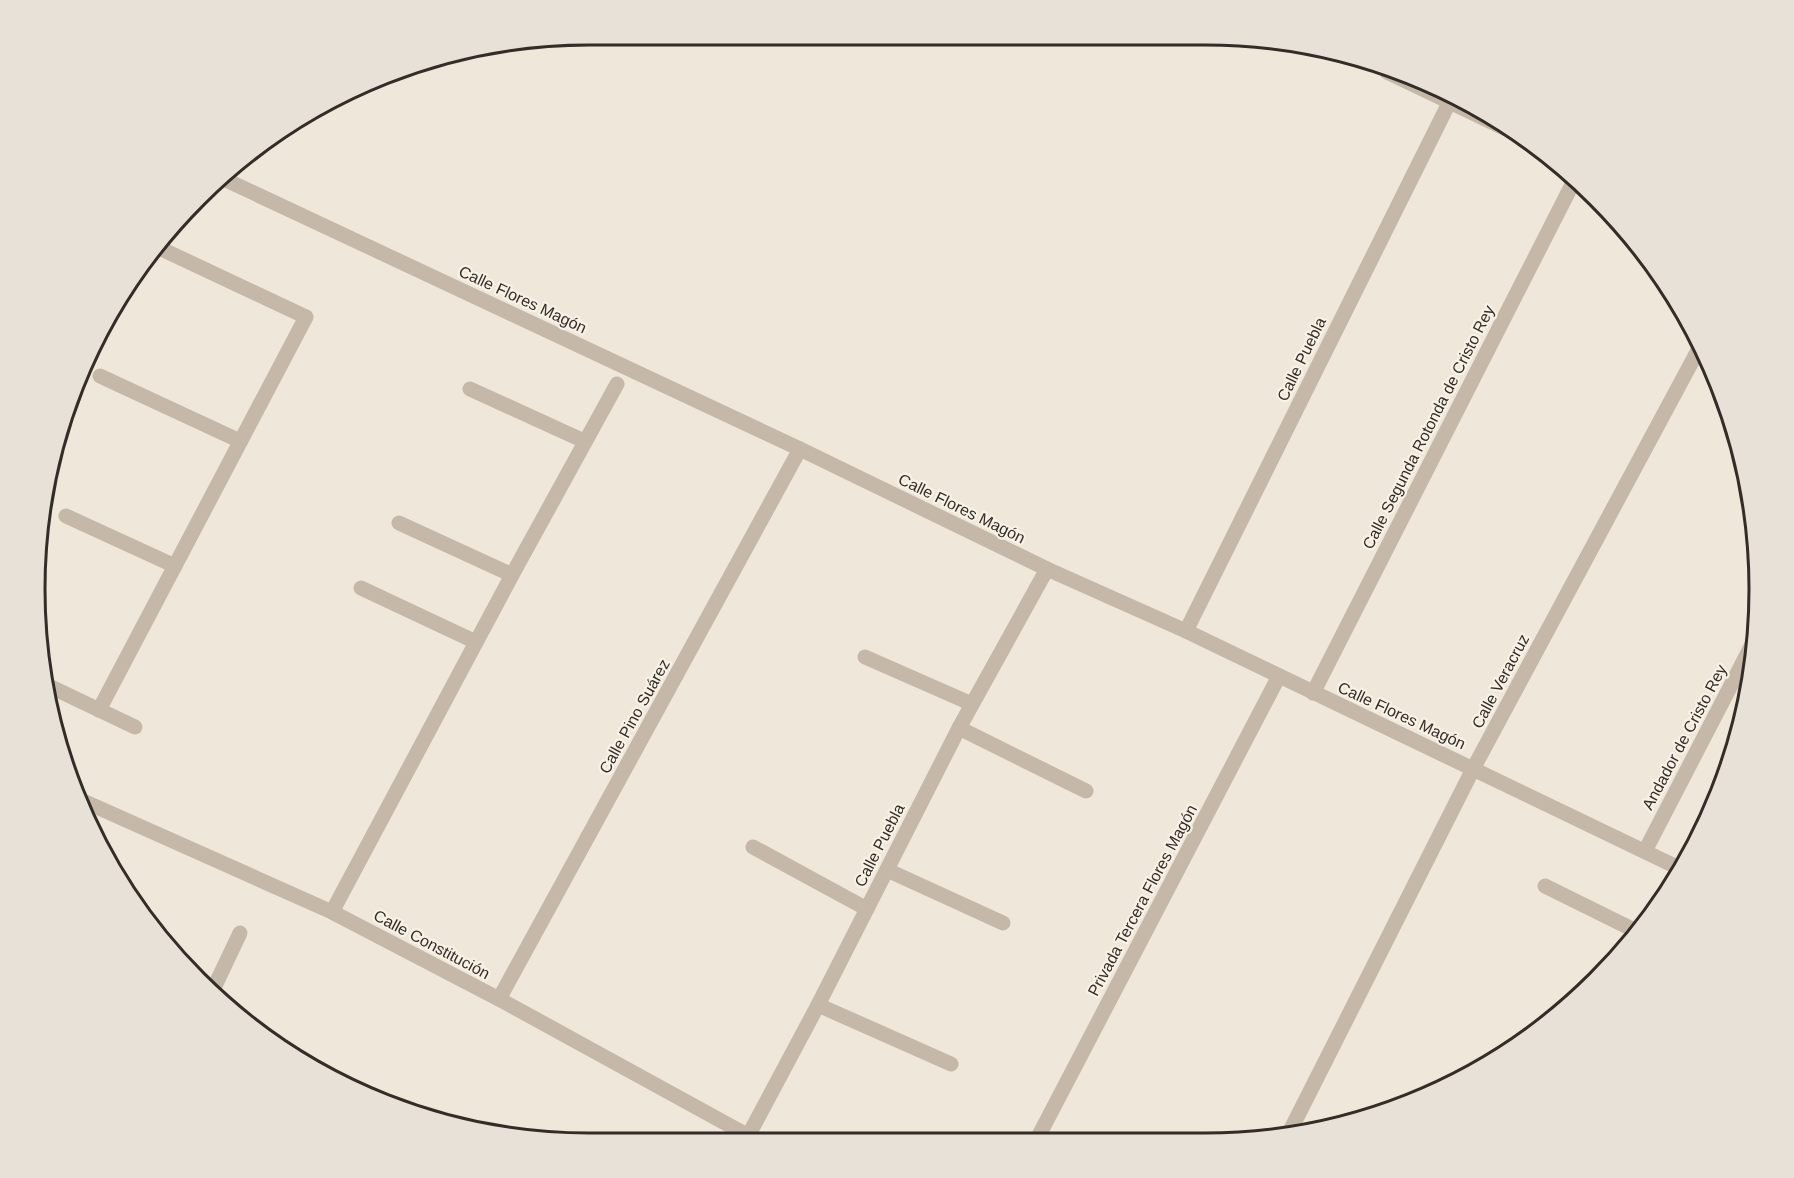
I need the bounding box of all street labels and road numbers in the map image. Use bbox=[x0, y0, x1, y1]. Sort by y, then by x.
street label: Calle Flores Magón bbox=[456, 262, 589, 336]
street label: Calle Segunda Rotonda de Cristo Rey bbox=[1359, 303, 1498, 552]
street label: Calle Puebla bbox=[1274, 315, 1329, 404]
street label: Calle Flores Magón bbox=[896, 470, 1028, 546]
street label: Calle Veracruz bbox=[1469, 631, 1532, 731]
street label: Calle Pino Suárez bbox=[596, 656, 673, 776]
street label: Andador de Cristo Rey bbox=[1639, 662, 1730, 813]
street label: Calle Flores Magón bbox=[1335, 678, 1468, 752]
street label: Calle Puebla bbox=[851, 801, 908, 890]
street label: Privada Tercera Flores Magón bbox=[1085, 802, 1200, 999]
street label: Calle Constitución bbox=[371, 907, 493, 982]

